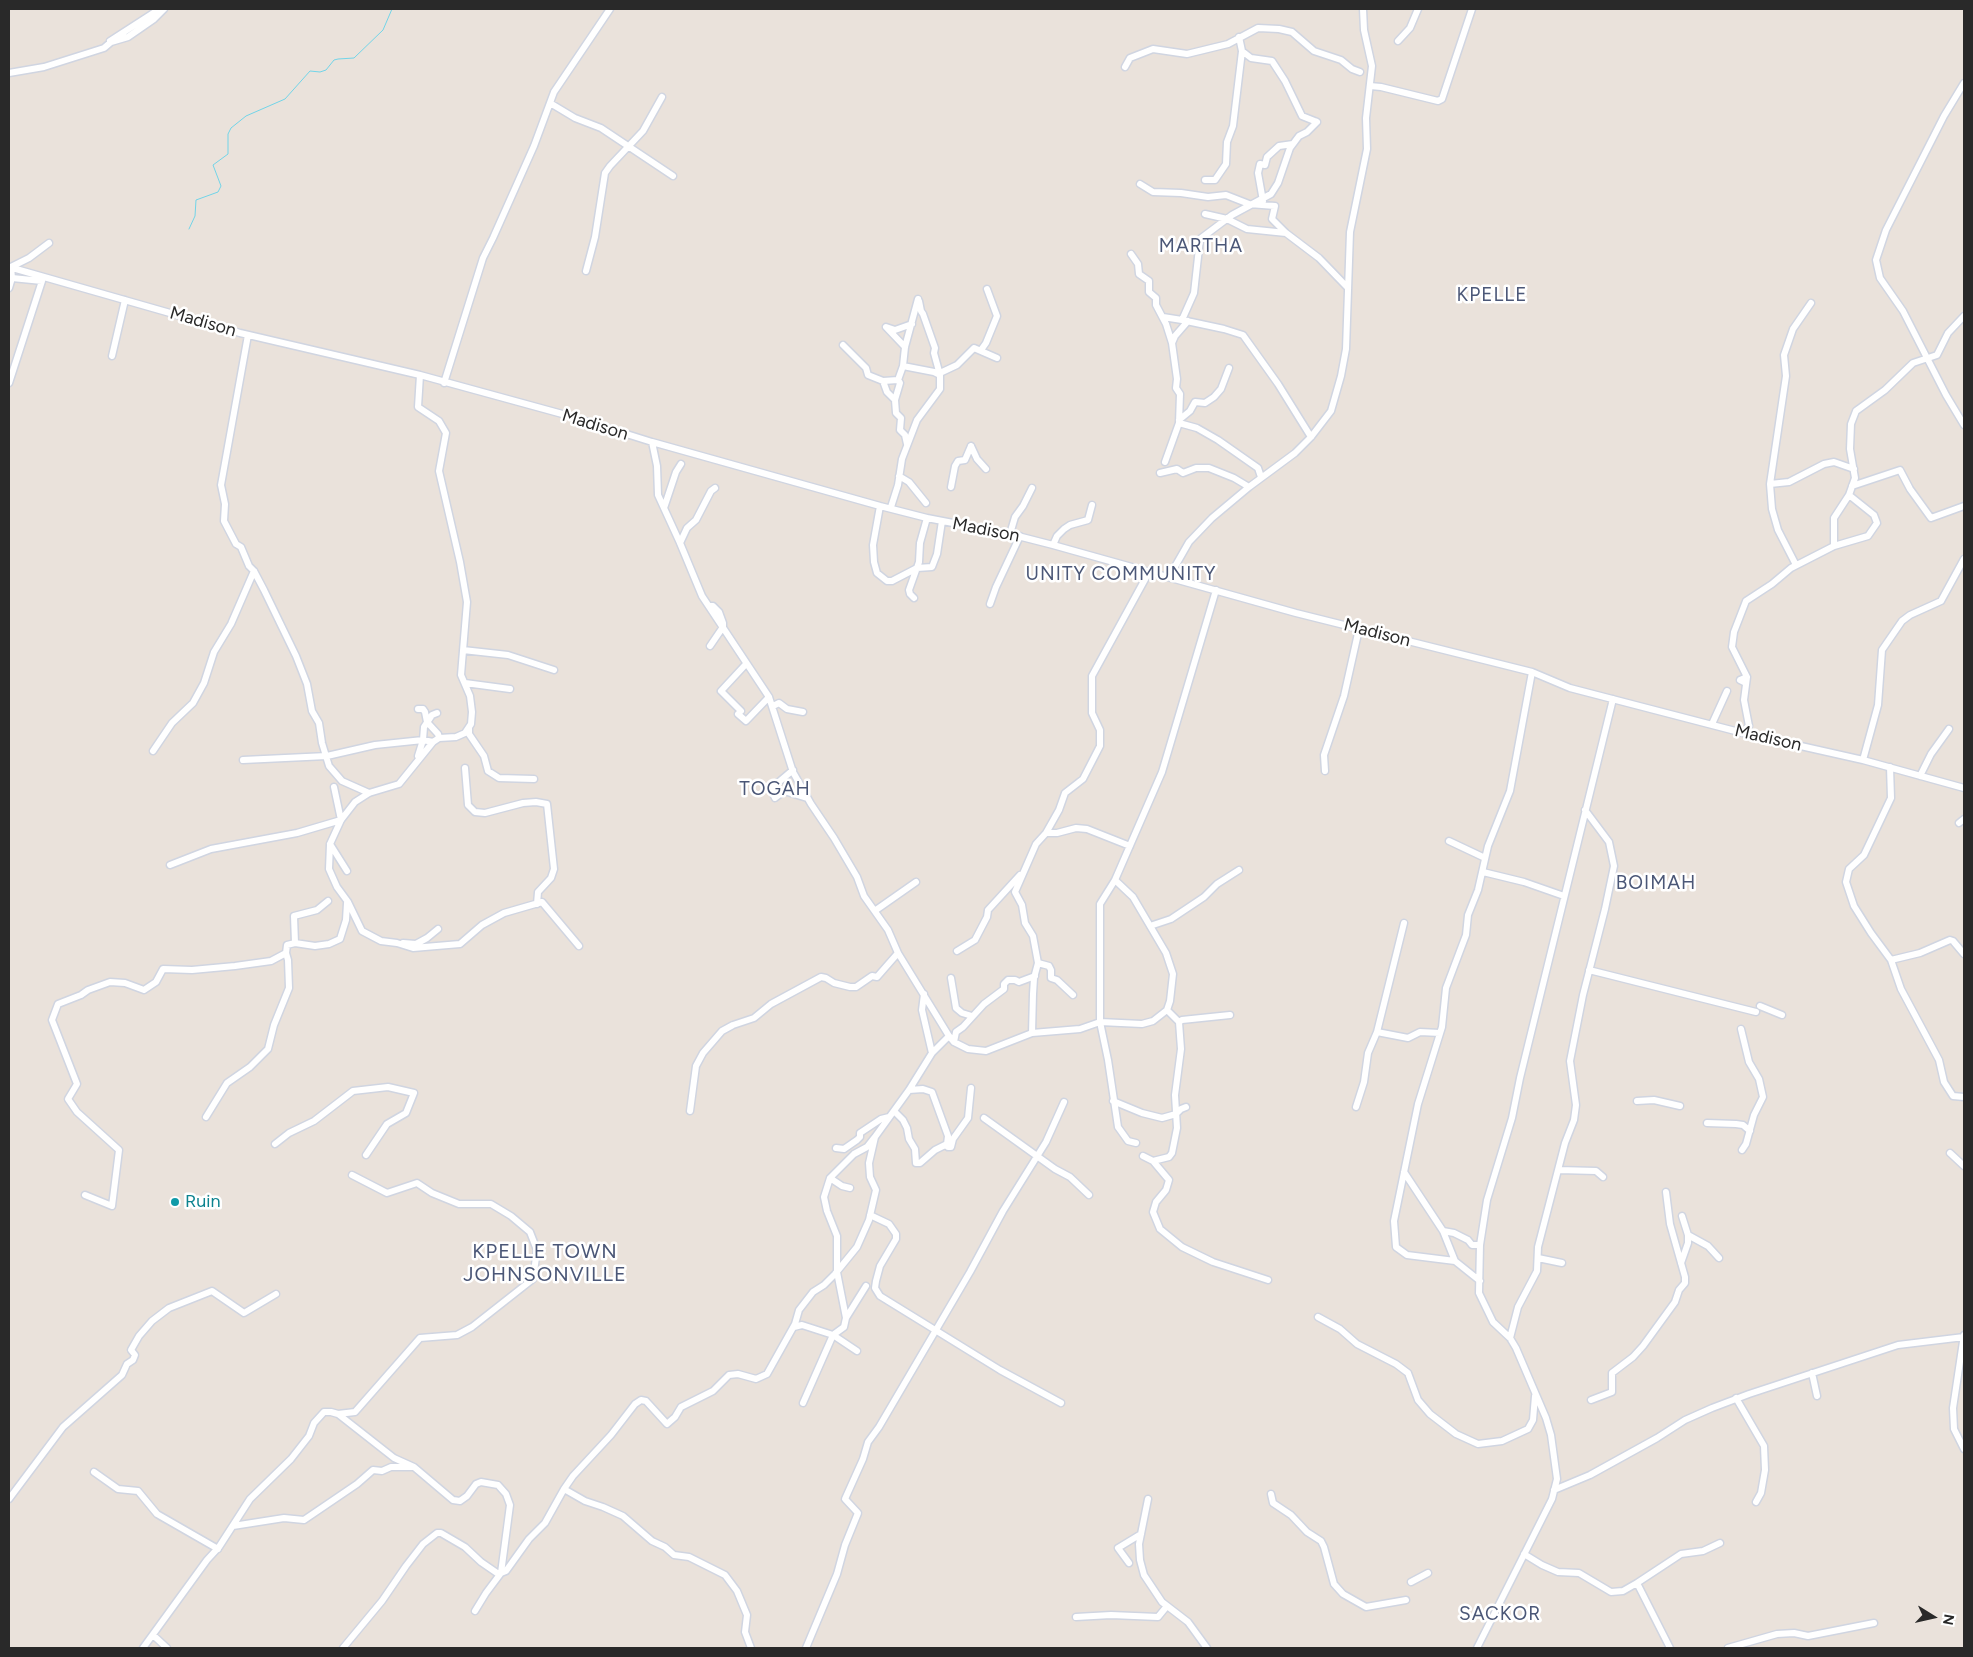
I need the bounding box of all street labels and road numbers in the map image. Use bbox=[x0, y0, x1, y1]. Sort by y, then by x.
street label: Madison bbox=[167, 302, 239, 342]
street label: Madison bbox=[559, 405, 631, 445]
street label: Madison bbox=[951, 513, 1021, 547]
street label: Madison bbox=[1341, 614, 1413, 652]
street label: Madison bbox=[1732, 720, 1804, 756]

